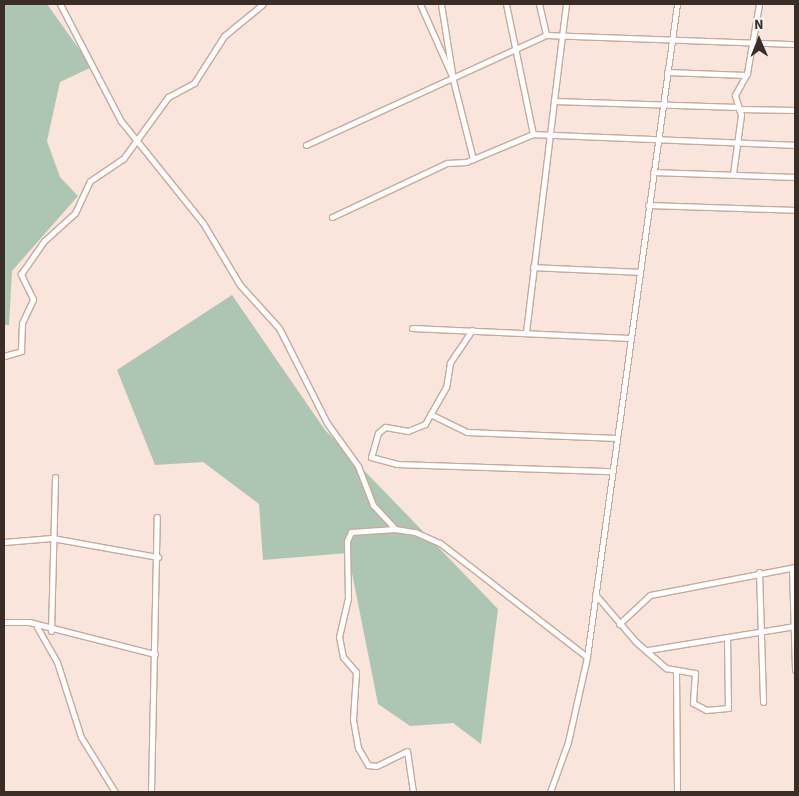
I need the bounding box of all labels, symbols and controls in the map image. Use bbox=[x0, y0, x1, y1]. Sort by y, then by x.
north arrow bbox=[734, 15, 784, 65]
text: N bbox=[754, 15, 764, 35]

